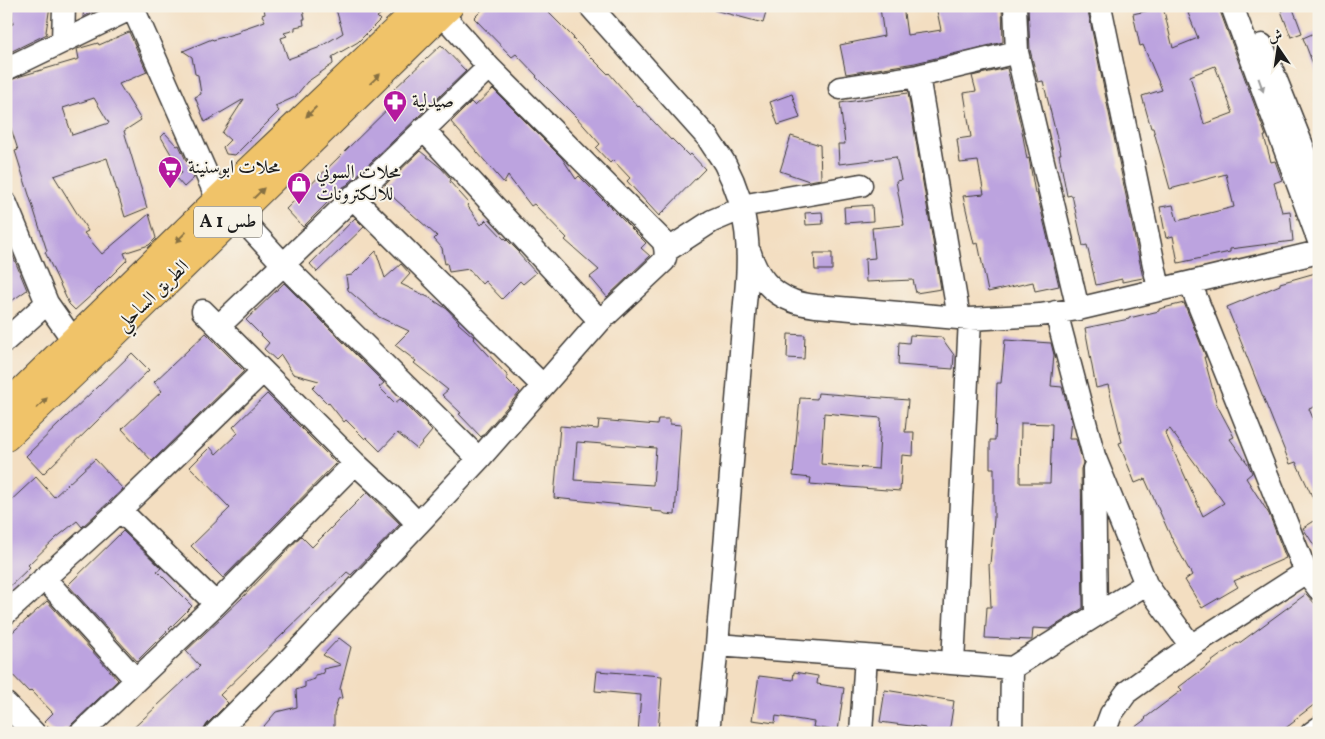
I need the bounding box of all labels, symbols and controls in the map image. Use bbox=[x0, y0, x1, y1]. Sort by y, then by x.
north arrow bbox=[1252, 22, 1302, 72]
text: ش bbox=[1267, 26, 1284, 48]
one-way arrow bbox=[369, 73, 381, 85]
one-way arrow bbox=[1257, 78, 1265, 93]
pharmacy icon: صيدلية bbox=[382, 89, 408, 123]
place label: صيدلية bbox=[412, 89, 454, 115]
one-way arrow bbox=[305, 106, 317, 118]
supermarket icon: محلات ابوسنينة bbox=[157, 155, 183, 189]
place label: محلات ابوسنينة bbox=[188, 155, 281, 181]
place label: محلات السوني للالكترونات bbox=[316, 160, 401, 208]
shop icon: محلات السوني للالكترونات bbox=[286, 171, 312, 205]
one-way arrow bbox=[252, 187, 264, 199]
road number: A 1 طس bbox=[194, 206, 262, 238]
one-way arrow bbox=[175, 230, 187, 242]
street label: الطريق الساحلي bbox=[111, 255, 198, 340]
one-way arrow bbox=[35, 397, 47, 409]

